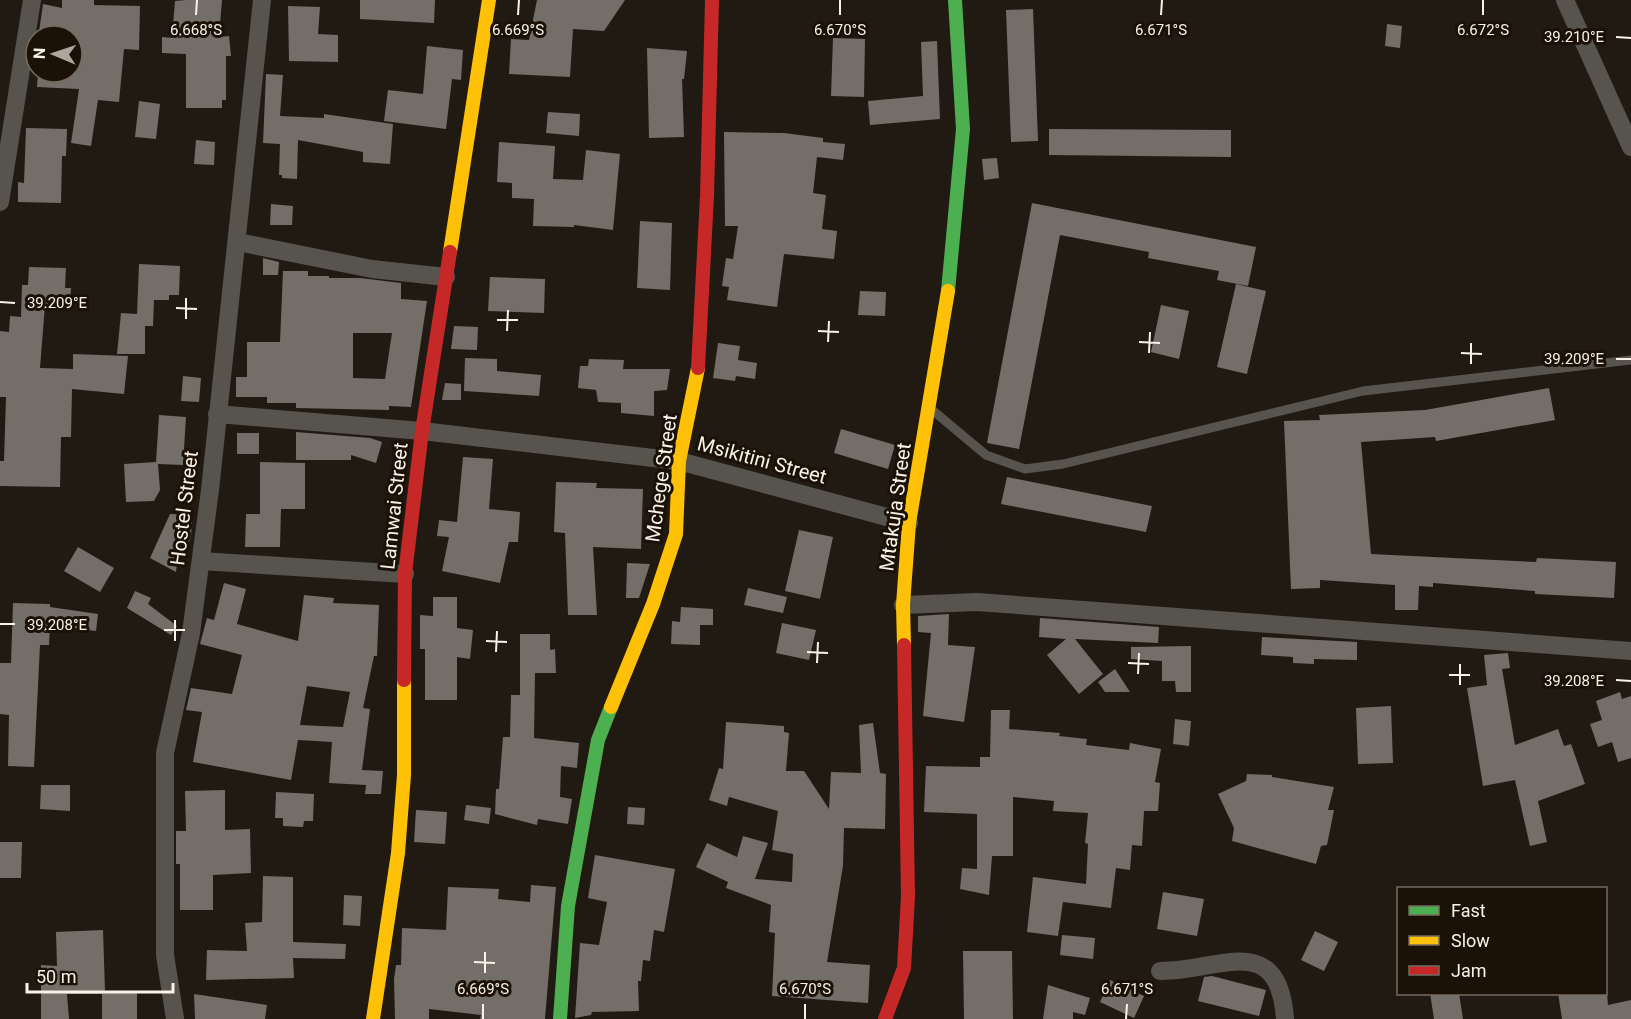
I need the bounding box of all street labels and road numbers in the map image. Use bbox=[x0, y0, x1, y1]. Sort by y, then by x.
street label: Mchege Street bbox=[640, 412, 682, 544]
street label: Msikitini Street bbox=[695, 431, 829, 489]
street label: Lamwai Street bbox=[375, 441, 413, 571]
street label: Mtakuja Street bbox=[874, 441, 916, 573]
street label: Hostel Street bbox=[165, 449, 203, 567]

